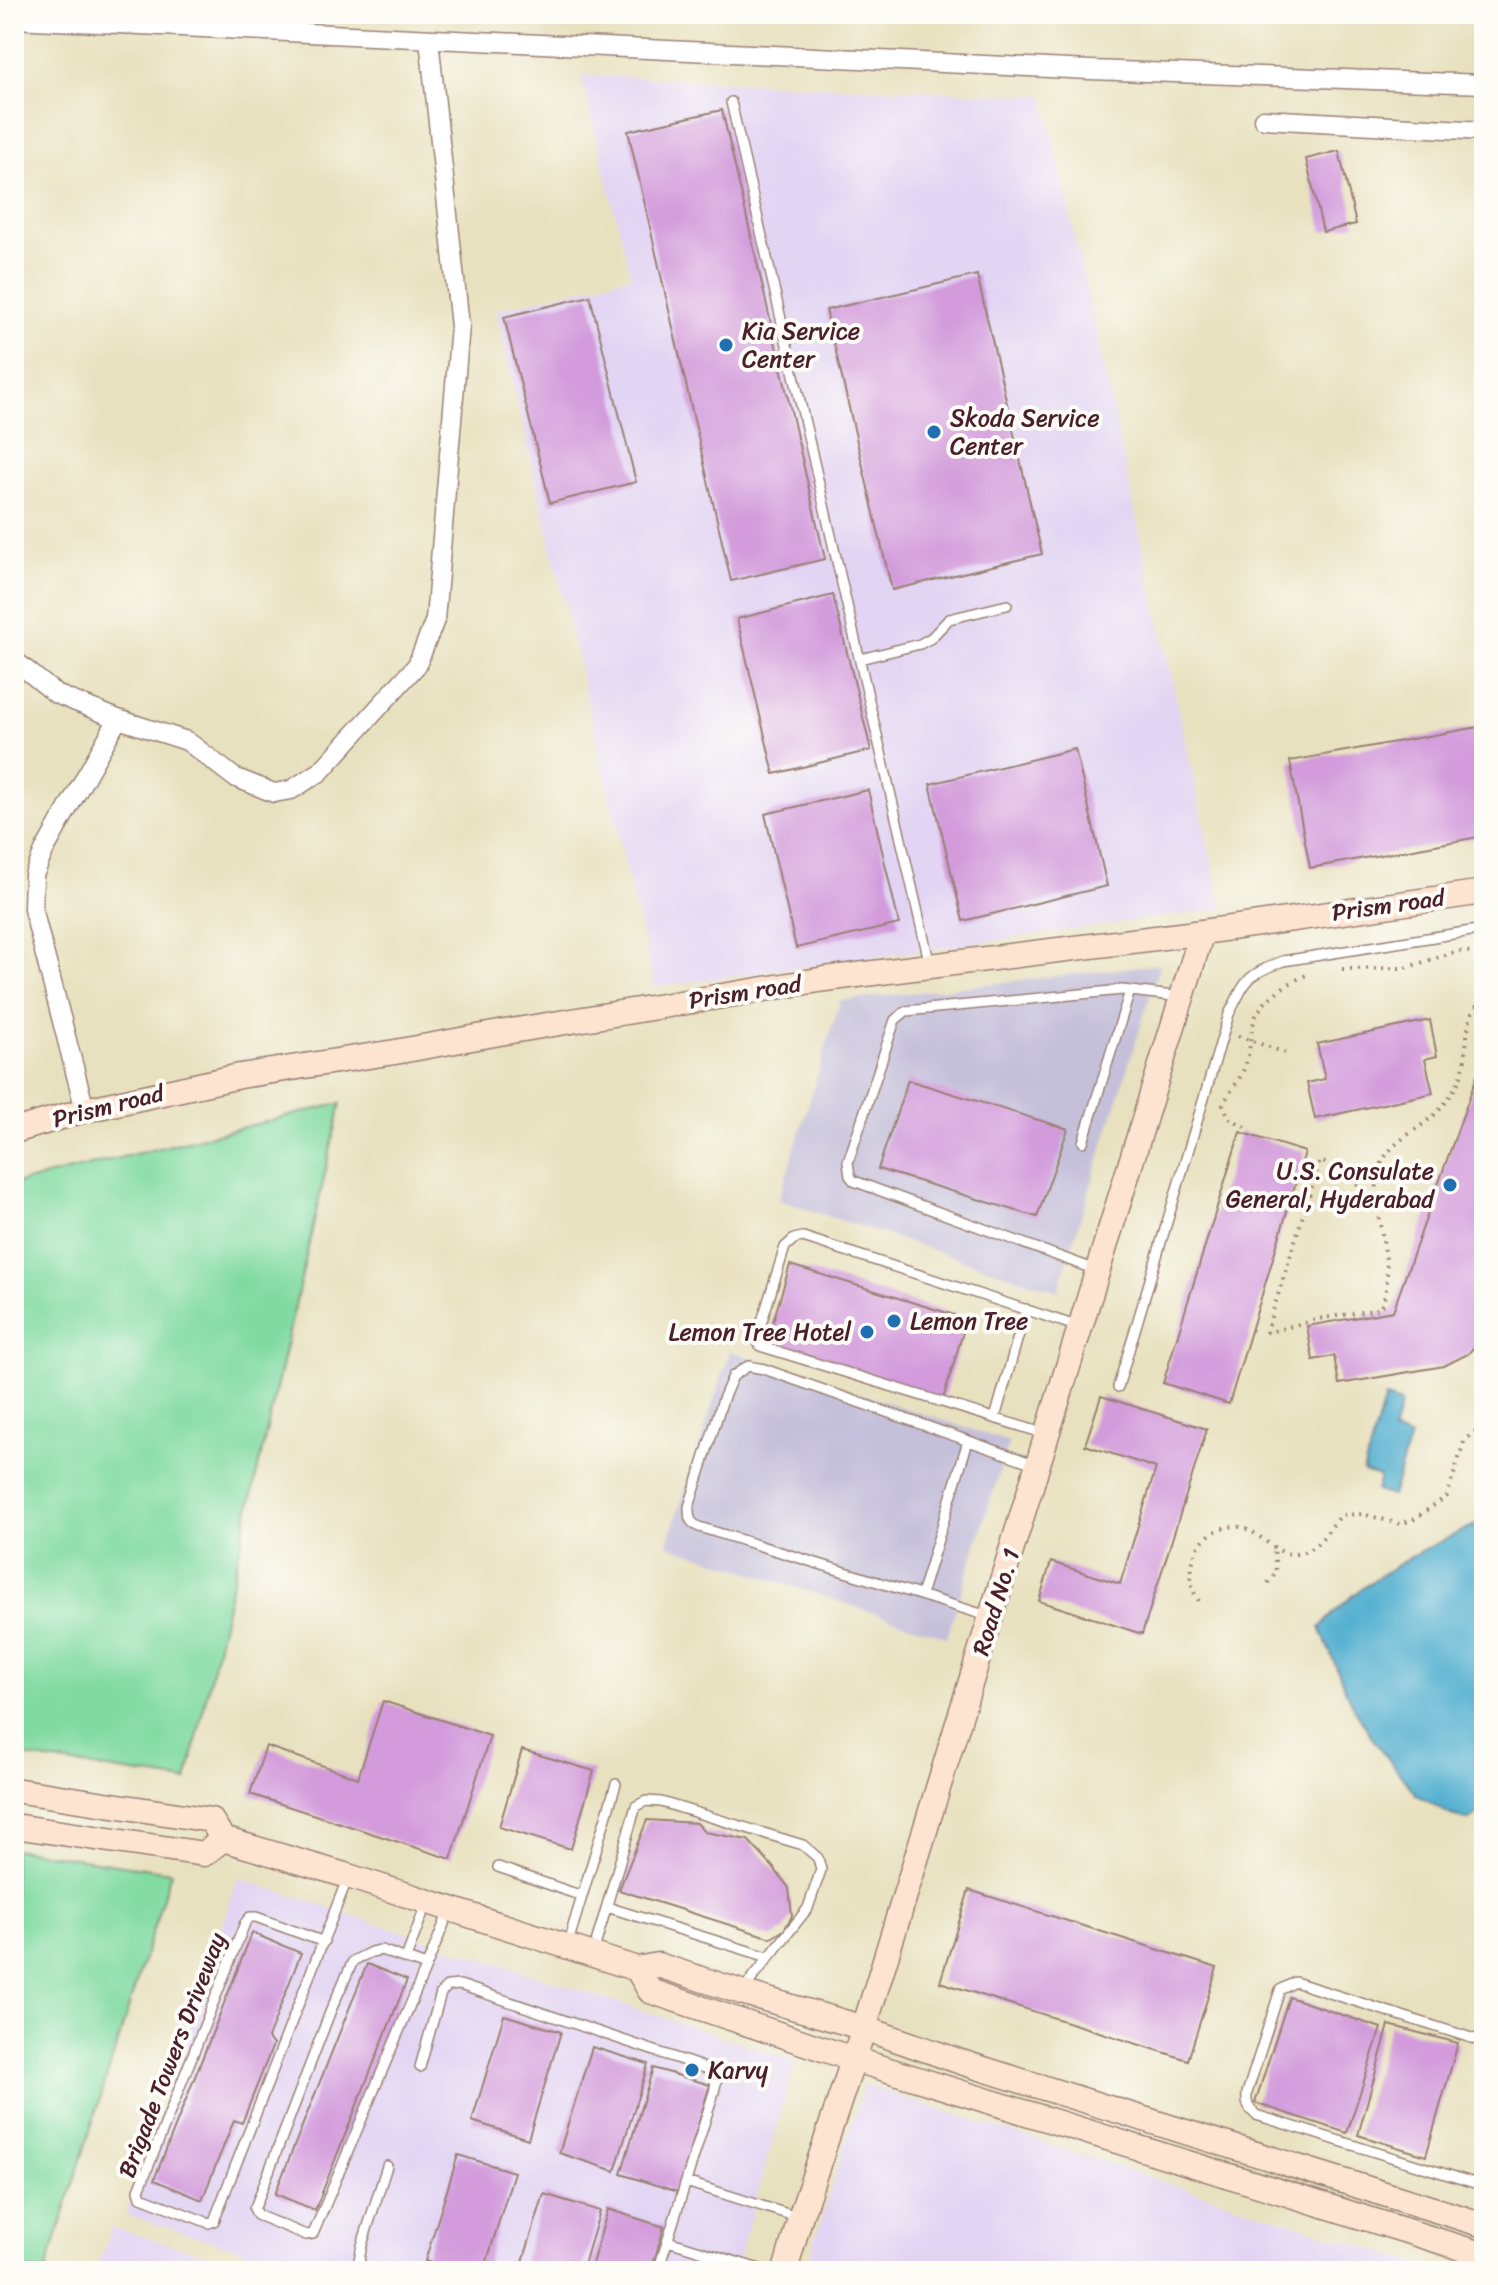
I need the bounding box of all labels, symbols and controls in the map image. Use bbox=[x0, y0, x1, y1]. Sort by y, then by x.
place label: Kia Service Center bbox=[742, 310, 860, 380]
marker: Kia Service Center bbox=[717, 336, 735, 354]
place label: Skoda Service Center bbox=[950, 397, 1100, 467]
marker: Skoda Service Center bbox=[925, 423, 943, 441]
street label: Prism road bbox=[1329, 876, 1448, 934]
street label: Prism road bbox=[686, 962, 806, 1022]
street label: Prism road bbox=[48, 1072, 169, 1140]
place label: U.S. Consulate General, Hyderabad bbox=[1226, 1150, 1435, 1220]
marker: U.S. Consulate General, Hyderabad bbox=[1441, 1176, 1459, 1194]
place label: Lemon Tree bbox=[910, 1300, 1028, 1342]
place label: Lemon Tree Hotel bbox=[668, 1311, 852, 1353]
marker: Lemon Tree bbox=[885, 1312, 903, 1330]
marker: Lemon Tree Hotel bbox=[858, 1323, 876, 1341]
street label: Road No. 1 bbox=[960, 1543, 1032, 1661]
street label: Brigade Towers Driveway bbox=[106, 1926, 238, 2184]
place label: Karvy bbox=[708, 2049, 769, 2091]
marker: Karvy bbox=[683, 2061, 701, 2079]

